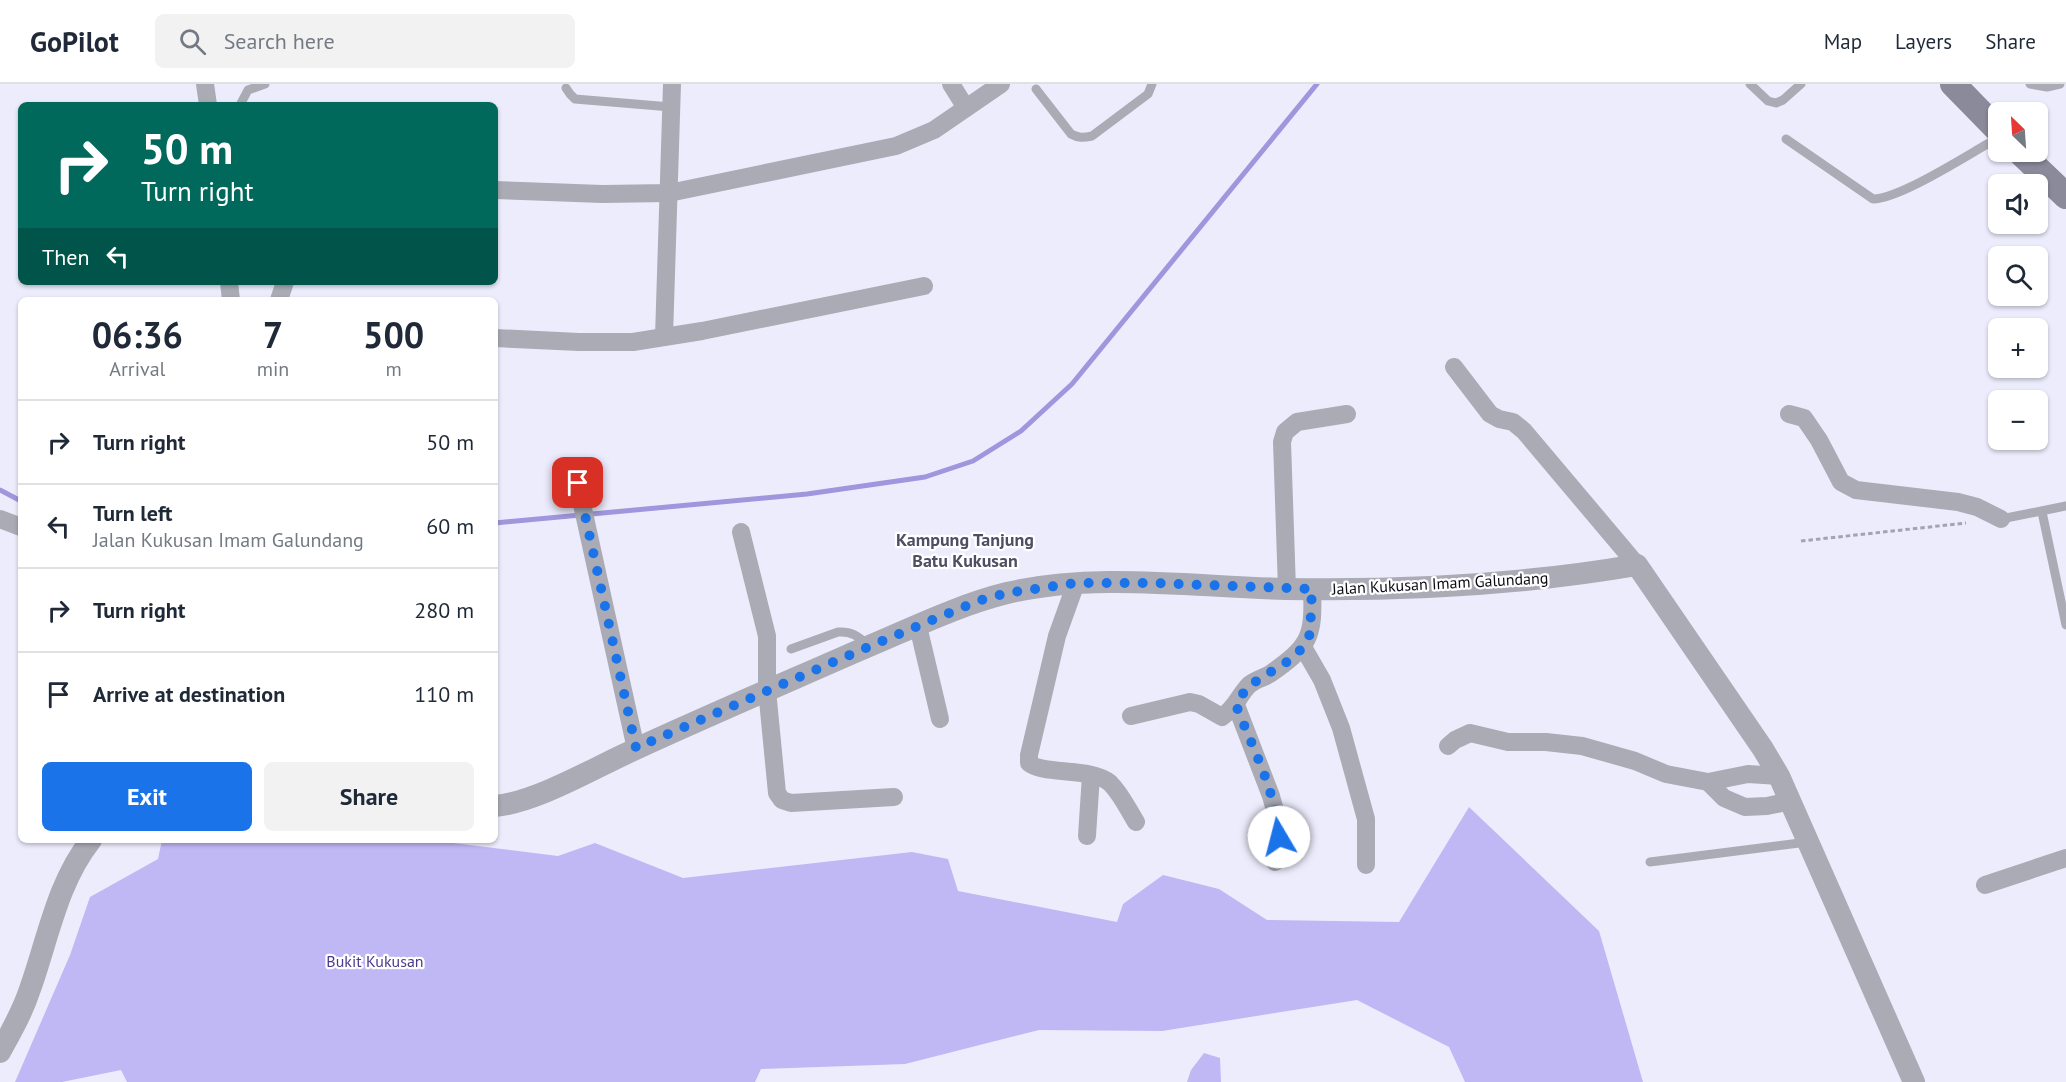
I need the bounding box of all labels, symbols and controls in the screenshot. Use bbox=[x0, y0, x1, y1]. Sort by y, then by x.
search box bbox=[155, 14, 575, 68]
text: GoPilot bbox=[30, 23, 119, 60]
icon: search bbox=[176, 25, 209, 58]
text: Search here bbox=[224, 27, 335, 55]
text: Map bbox=[1824, 28, 1862, 55]
text: Layers bbox=[1895, 28, 1952, 55]
text: Share bbox=[1985, 28, 2036, 55]
north arrow bbox=[1988, 102, 2048, 162]
map controls bbox=[1988, 102, 2048, 450]
text: 50 m bbox=[141, 121, 233, 176]
icon: right bbox=[42, 126, 120, 204]
text: Turn right bbox=[141, 174, 254, 208]
button: sound bbox=[1988, 174, 2048, 234]
icon: left bbox=[101, 240, 134, 273]
text: Then bbox=[42, 243, 89, 271]
button: search bbox=[1988, 246, 2048, 306]
text: 06:36 bbox=[92, 311, 183, 358]
text: 7 bbox=[263, 311, 283, 358]
text: 500 bbox=[363, 311, 424, 358]
button: + bbox=[1988, 318, 2048, 378]
text: Arrival bbox=[109, 356, 165, 382]
text: min bbox=[257, 356, 289, 382]
text: m bbox=[386, 356, 402, 382]
button: − bbox=[1988, 390, 2048, 450]
icon: right bbox=[42, 426, 75, 459]
text: Turn right bbox=[93, 428, 185, 456]
text: 50 m bbox=[426, 428, 474, 456]
pin bbox=[552, 457, 603, 508]
icon: arrive bbox=[561, 466, 594, 499]
text: Turn left bbox=[93, 499, 173, 527]
icon: left bbox=[42, 510, 75, 543]
text: 60 m bbox=[426, 512, 474, 540]
text: Jalan Kukusan Imam Galundang bbox=[93, 527, 364, 553]
district label: Kampung Tanjung Batu Kukusan bbox=[896, 528, 1034, 572]
street label: Jalan Kukusan Imam Galundang bbox=[1330, 567, 1549, 599]
icon: right bbox=[42, 594, 75, 627]
text: Turn right bbox=[93, 596, 185, 624]
text: 280 m bbox=[414, 596, 474, 624]
icon: arrive bbox=[42, 678, 75, 711]
text: Arrive at destination bbox=[93, 680, 285, 708]
text: 110 m bbox=[414, 680, 474, 708]
button: Exit bbox=[42, 762, 252, 831]
button: Share bbox=[264, 762, 474, 831]
position arrow bbox=[1247, 805, 1311, 869]
park label: Bukit Kukusan bbox=[326, 951, 424, 971]

